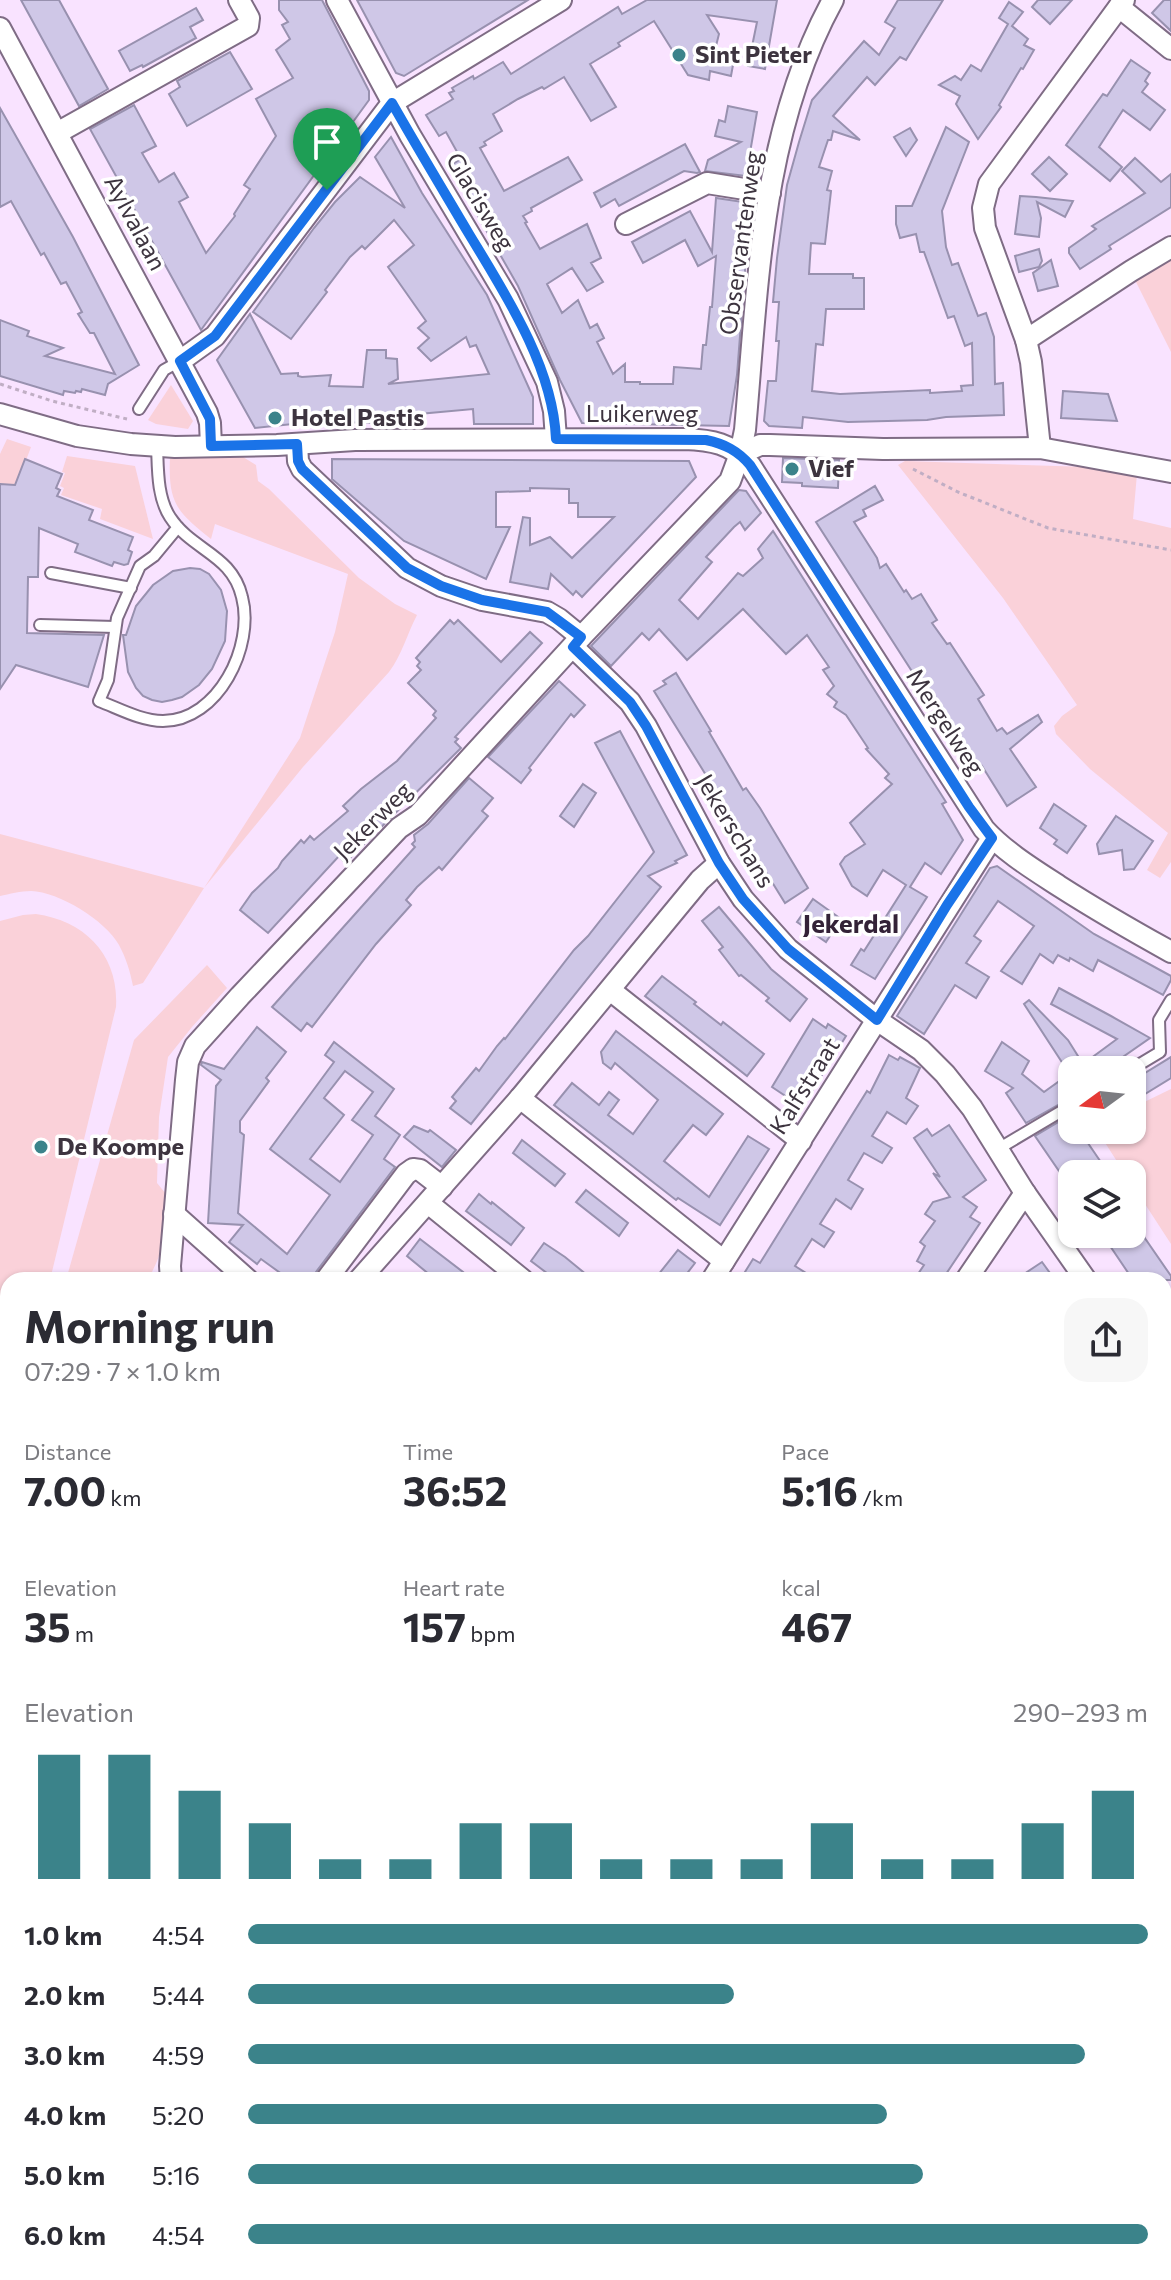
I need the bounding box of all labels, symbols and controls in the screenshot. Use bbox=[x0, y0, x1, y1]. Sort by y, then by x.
place label: Sint Pieter bbox=[695, 39, 812, 68]
marker: Sint Pieter bbox=[670, 46, 688, 64]
pin bbox=[293, 108, 361, 190]
icon: arrive bbox=[305, 120, 349, 164]
street label: Glacisweg bbox=[441, 147, 522, 256]
street label: Observantenweg bbox=[712, 149, 767, 337]
street label: Aylvalaan bbox=[99, 170, 173, 275]
street label: Luikerweg bbox=[586, 398, 698, 427]
place label: Hotel Pastis bbox=[291, 402, 424, 431]
marker: Hotel Pastis bbox=[266, 409, 284, 427]
place label: Vief bbox=[808, 453, 854, 482]
marker: Vief bbox=[783, 460, 801, 478]
street label: Mergelweg bbox=[901, 662, 991, 780]
street label: Jekerschans bbox=[691, 768, 782, 892]
street label: Jekerweg bbox=[327, 775, 417, 865]
district label: Jekerdal bbox=[803, 907, 899, 938]
street label: Kalfstraat bbox=[763, 1031, 845, 1139]
north arrow bbox=[1058, 1056, 1146, 1144]
map controls bbox=[1058, 1056, 1146, 1248]
place label: De Koompe bbox=[57, 1131, 184, 1160]
marker: De Koompe bbox=[32, 1138, 50, 1156]
button: layers bbox=[1058, 1160, 1146, 1248]
text: Morning run bbox=[24, 1298, 275, 1352]
button: share bbox=[1064, 1298, 1148, 1382]
text: 07:29 · 7 × 1.0 km bbox=[24, 1355, 221, 1386]
text: Distance bbox=[24, 1438, 111, 1465]
text: Time bbox=[403, 1438, 453, 1465]
text: Pace bbox=[781, 1438, 829, 1465]
text: 7.00 bbox=[24, 1465, 106, 1514]
text: 36:52 bbox=[403, 1465, 507, 1514]
text: 5:16 bbox=[781, 1465, 858, 1514]
text: km bbox=[106, 1484, 141, 1511]
text: /km bbox=[858, 1484, 903, 1511]
text: Elevation bbox=[24, 1574, 117, 1601]
text: Heart rate bbox=[403, 1574, 505, 1601]
text: kcal bbox=[781, 1574, 821, 1601]
text: 35 bbox=[24, 1601, 71, 1650]
text: 157 bbox=[403, 1601, 466, 1650]
text: 467 bbox=[781, 1601, 852, 1650]
text: m bbox=[71, 1620, 94, 1647]
text: bpm bbox=[466, 1620, 516, 1647]
text: Elevation bbox=[24, 1696, 134, 1727]
text: 290–293 m bbox=[1013, 1696, 1148, 1727]
text: 1.0 km bbox=[24, 1919, 102, 1950]
text: 4:54 bbox=[152, 1919, 204, 1950]
text: 2.0 km bbox=[24, 1979, 105, 2010]
text: 5:44 bbox=[152, 1979, 204, 2010]
text: 3.0 km bbox=[24, 2039, 105, 2070]
text: 4:59 bbox=[152, 2039, 204, 2070]
text: 4.0 km bbox=[24, 2099, 106, 2130]
text: 5:20 bbox=[152, 2099, 204, 2130]
text: 5.0 km bbox=[24, 2159, 105, 2190]
text: 5:16 bbox=[152, 2159, 200, 2190]
text: 6.0 km bbox=[24, 2219, 106, 2250]
text: 4:54 bbox=[152, 2219, 204, 2250]

